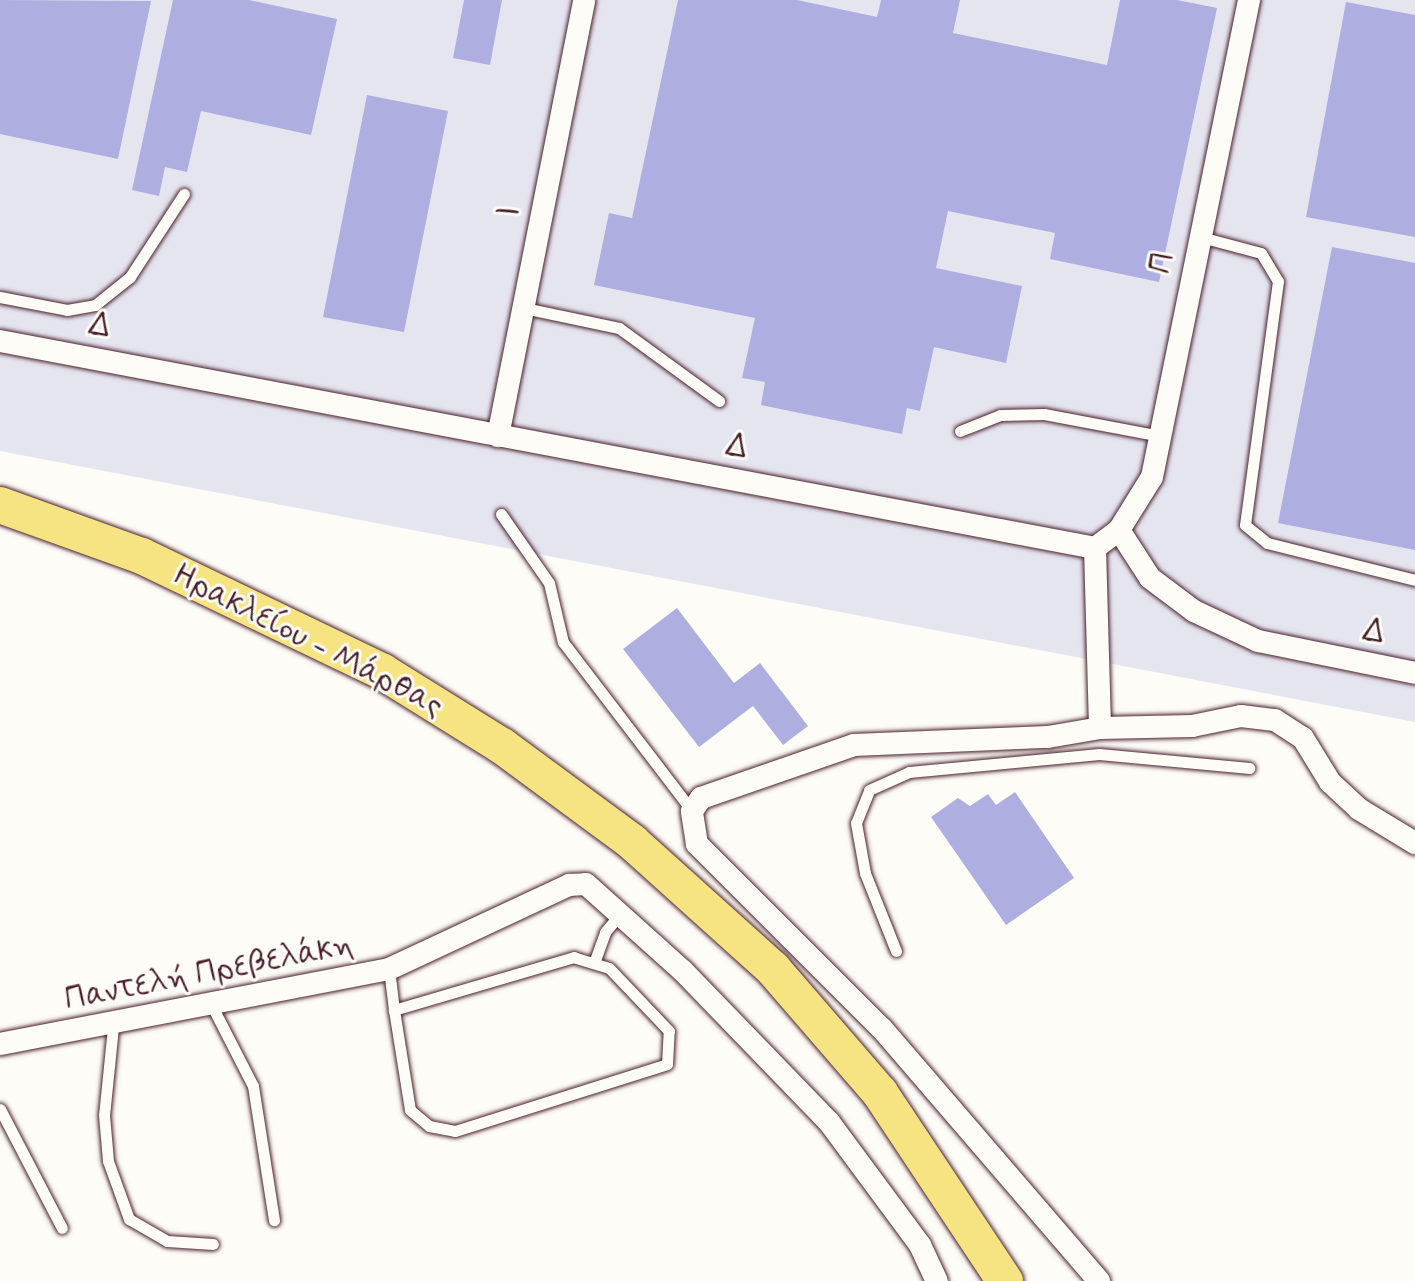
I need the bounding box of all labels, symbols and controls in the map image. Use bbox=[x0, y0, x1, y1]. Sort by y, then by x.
street label: Ι bbox=[490, 203, 530, 221]
street label: Π bbox=[1142, 249, 1184, 277]
street label: Δ bbox=[86, 306, 114, 348]
street label: Δ bbox=[723, 427, 751, 469]
street label: Ηρακλείου - Μάρθας bbox=[166, 556, 450, 726]
street label: Δ bbox=[1360, 612, 1388, 654]
street label: Παντελή Πρεβελάκη bbox=[61, 926, 357, 1020]

